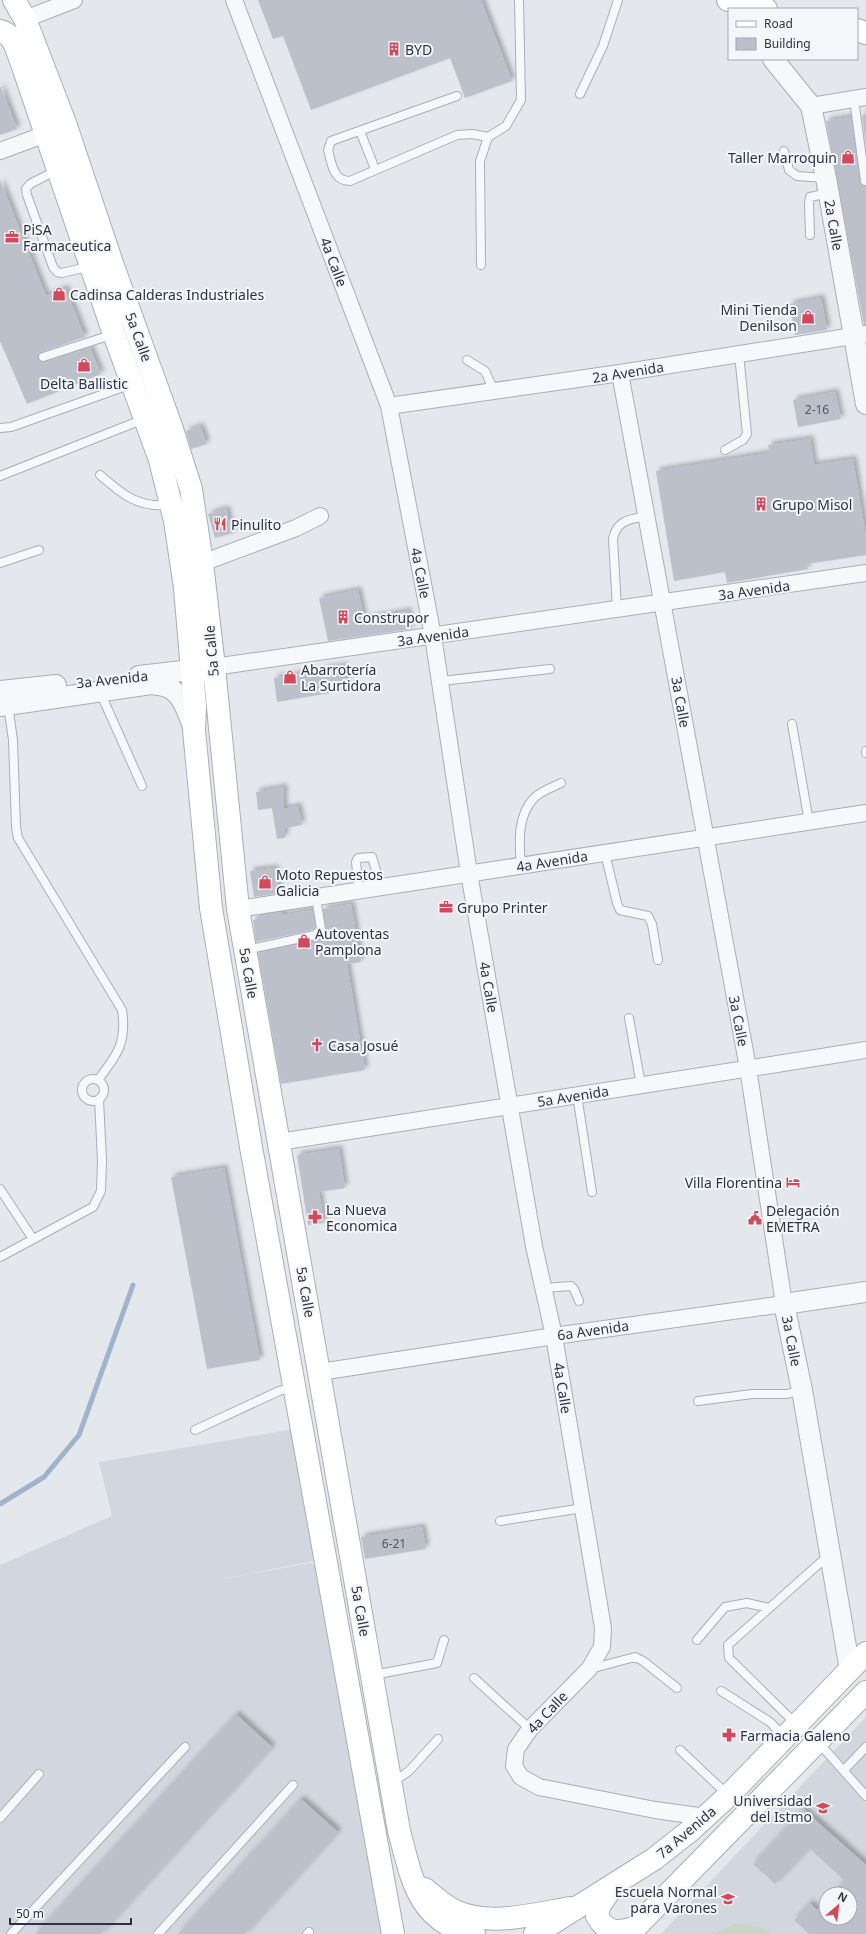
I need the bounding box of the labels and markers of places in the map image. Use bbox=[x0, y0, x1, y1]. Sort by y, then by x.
place label: BYD bbox=[405, 40, 432, 59]
building icon: BYD bbox=[386, 41, 402, 57]
place label: Taller Marroquin bbox=[728, 148, 837, 167]
shop icon: Taller Marroquin bbox=[840, 149, 856, 165]
place label: PiSA Farmaceutica bbox=[23, 220, 111, 255]
office icon: PiSA Farmaceutica bbox=[4, 229, 20, 245]
place label: Cadinsa Calderas Industriales bbox=[70, 285, 264, 304]
shop icon: Cadinsa Calderas Industriales bbox=[51, 286, 67, 302]
place label: Mini Tienda Denilson bbox=[720, 300, 797, 335]
shop icon: Mini Tienda Denilson bbox=[800, 309, 816, 325]
shop icon: Delta Ballistic bbox=[76, 357, 92, 373]
place label: Delta Ballistic bbox=[40, 374, 128, 393]
place label: Grupo Misol bbox=[772, 495, 852, 514]
building icon: Grupo Misol bbox=[753, 496, 769, 512]
place label: Pinulito bbox=[231, 515, 281, 534]
restaurant icon: Pinulito bbox=[212, 516, 228, 532]
place label: Construpor bbox=[354, 608, 429, 627]
building icon: Construpor bbox=[335, 609, 351, 625]
place label: Abarrotería La Surtidora bbox=[301, 660, 381, 695]
shop icon: Abarrotería La Surtidora bbox=[282, 669, 298, 685]
place label: Moto Repuestos Galicia bbox=[276, 865, 383, 900]
shop icon: Moto Repuestos Galicia bbox=[257, 874, 273, 890]
place label: Grupo Printer bbox=[457, 898, 548, 917]
office icon: Grupo Printer bbox=[438, 899, 454, 915]
place label: Autoventas Pamplona bbox=[315, 924, 389, 959]
shop icon: Autoventas Pamplona bbox=[296, 933, 312, 949]
place label: Casa Josué bbox=[328, 1036, 399, 1055]
church icon: Casa Josué bbox=[309, 1037, 325, 1053]
place label: Villa Florentina bbox=[685, 1173, 782, 1192]
hotel icon: Villa Florentina bbox=[785, 1174, 801, 1190]
place label: La Nueva Economica bbox=[326, 1200, 397, 1235]
place label: Delegación EMETRA bbox=[766, 1201, 840, 1236]
pharmacy icon: La Nueva Economica bbox=[307, 1209, 323, 1225]
public building icon: Delegación EMETRA bbox=[747, 1210, 763, 1226]
place label: Farmacia Galeno bbox=[740, 1726, 850, 1745]
pharmacy icon: Farmacia Galeno bbox=[721, 1727, 737, 1743]
place label: Universidad del Istmo bbox=[733, 1791, 812, 1826]
school or university icon: Universidad del Istmo bbox=[815, 1800, 831, 1816]
place label: Escuela Normal para Varones bbox=[615, 1882, 717, 1917]
school or university icon: Escuela Normal para Varones bbox=[720, 1891, 736, 1907]

